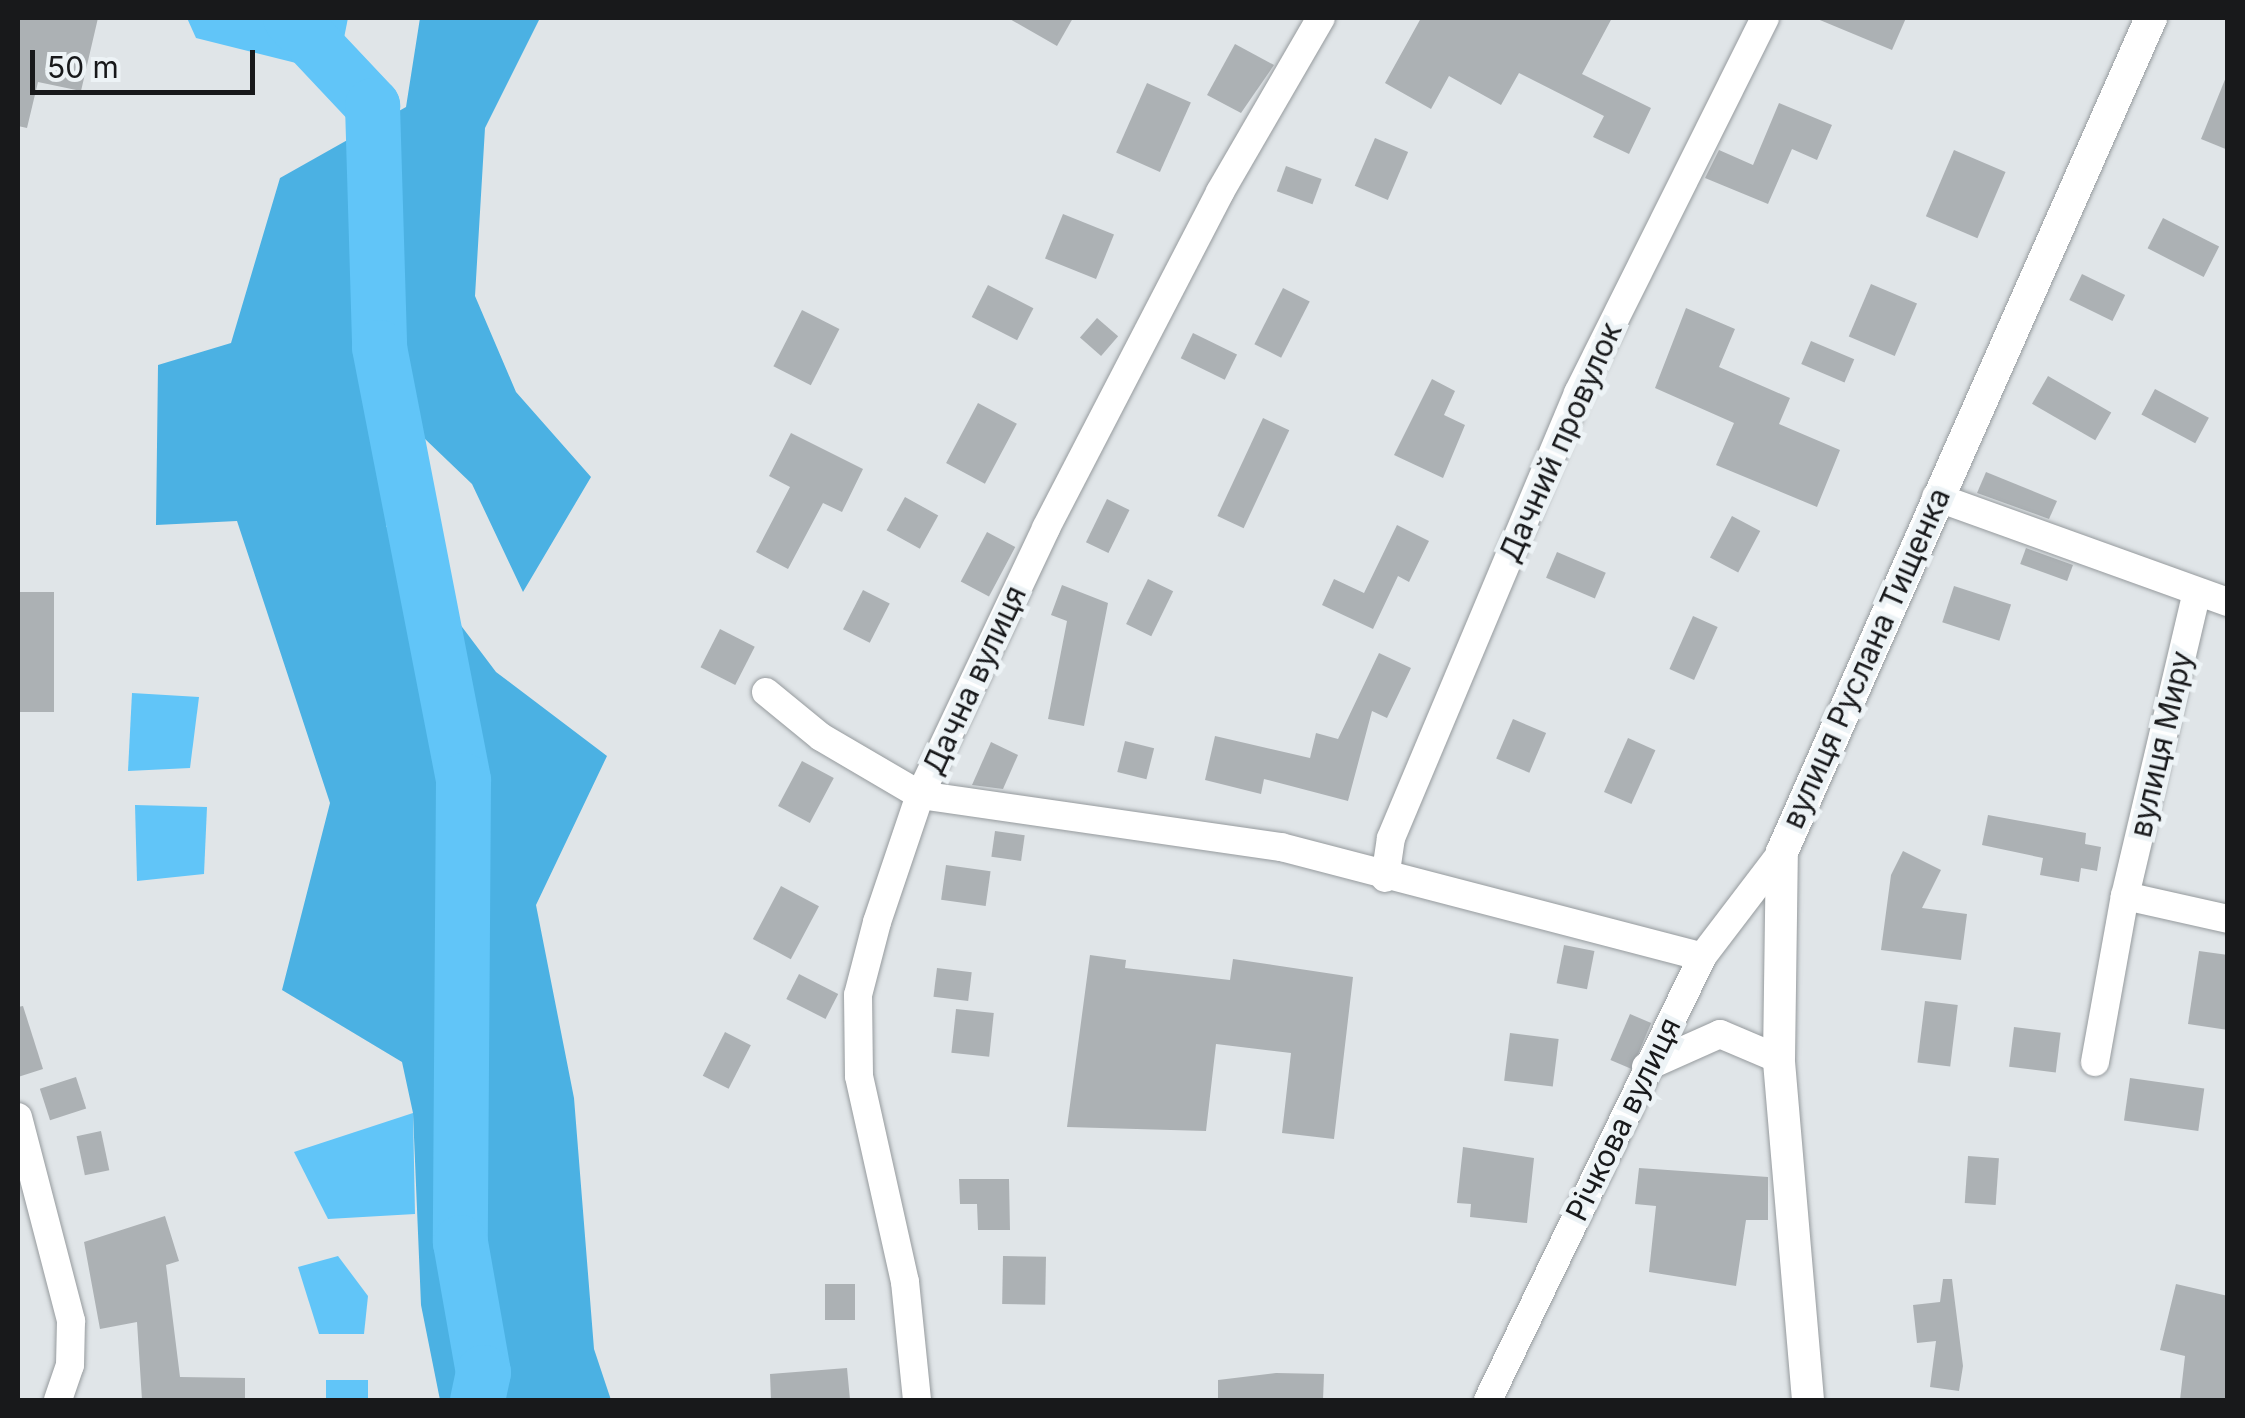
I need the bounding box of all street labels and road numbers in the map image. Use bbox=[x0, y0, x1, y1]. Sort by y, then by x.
street label: Дачний провулок bbox=[1491, 317, 1629, 567]
street label: вулиця Руслана Тищенка bbox=[1775, 482, 1957, 834]
street label: Дачна вулиця bbox=[915, 580, 1033, 780]
street label: вулиця Миру bbox=[2122, 647, 2200, 841]
street label: Річкова вулиця bbox=[1558, 1012, 1688, 1226]

